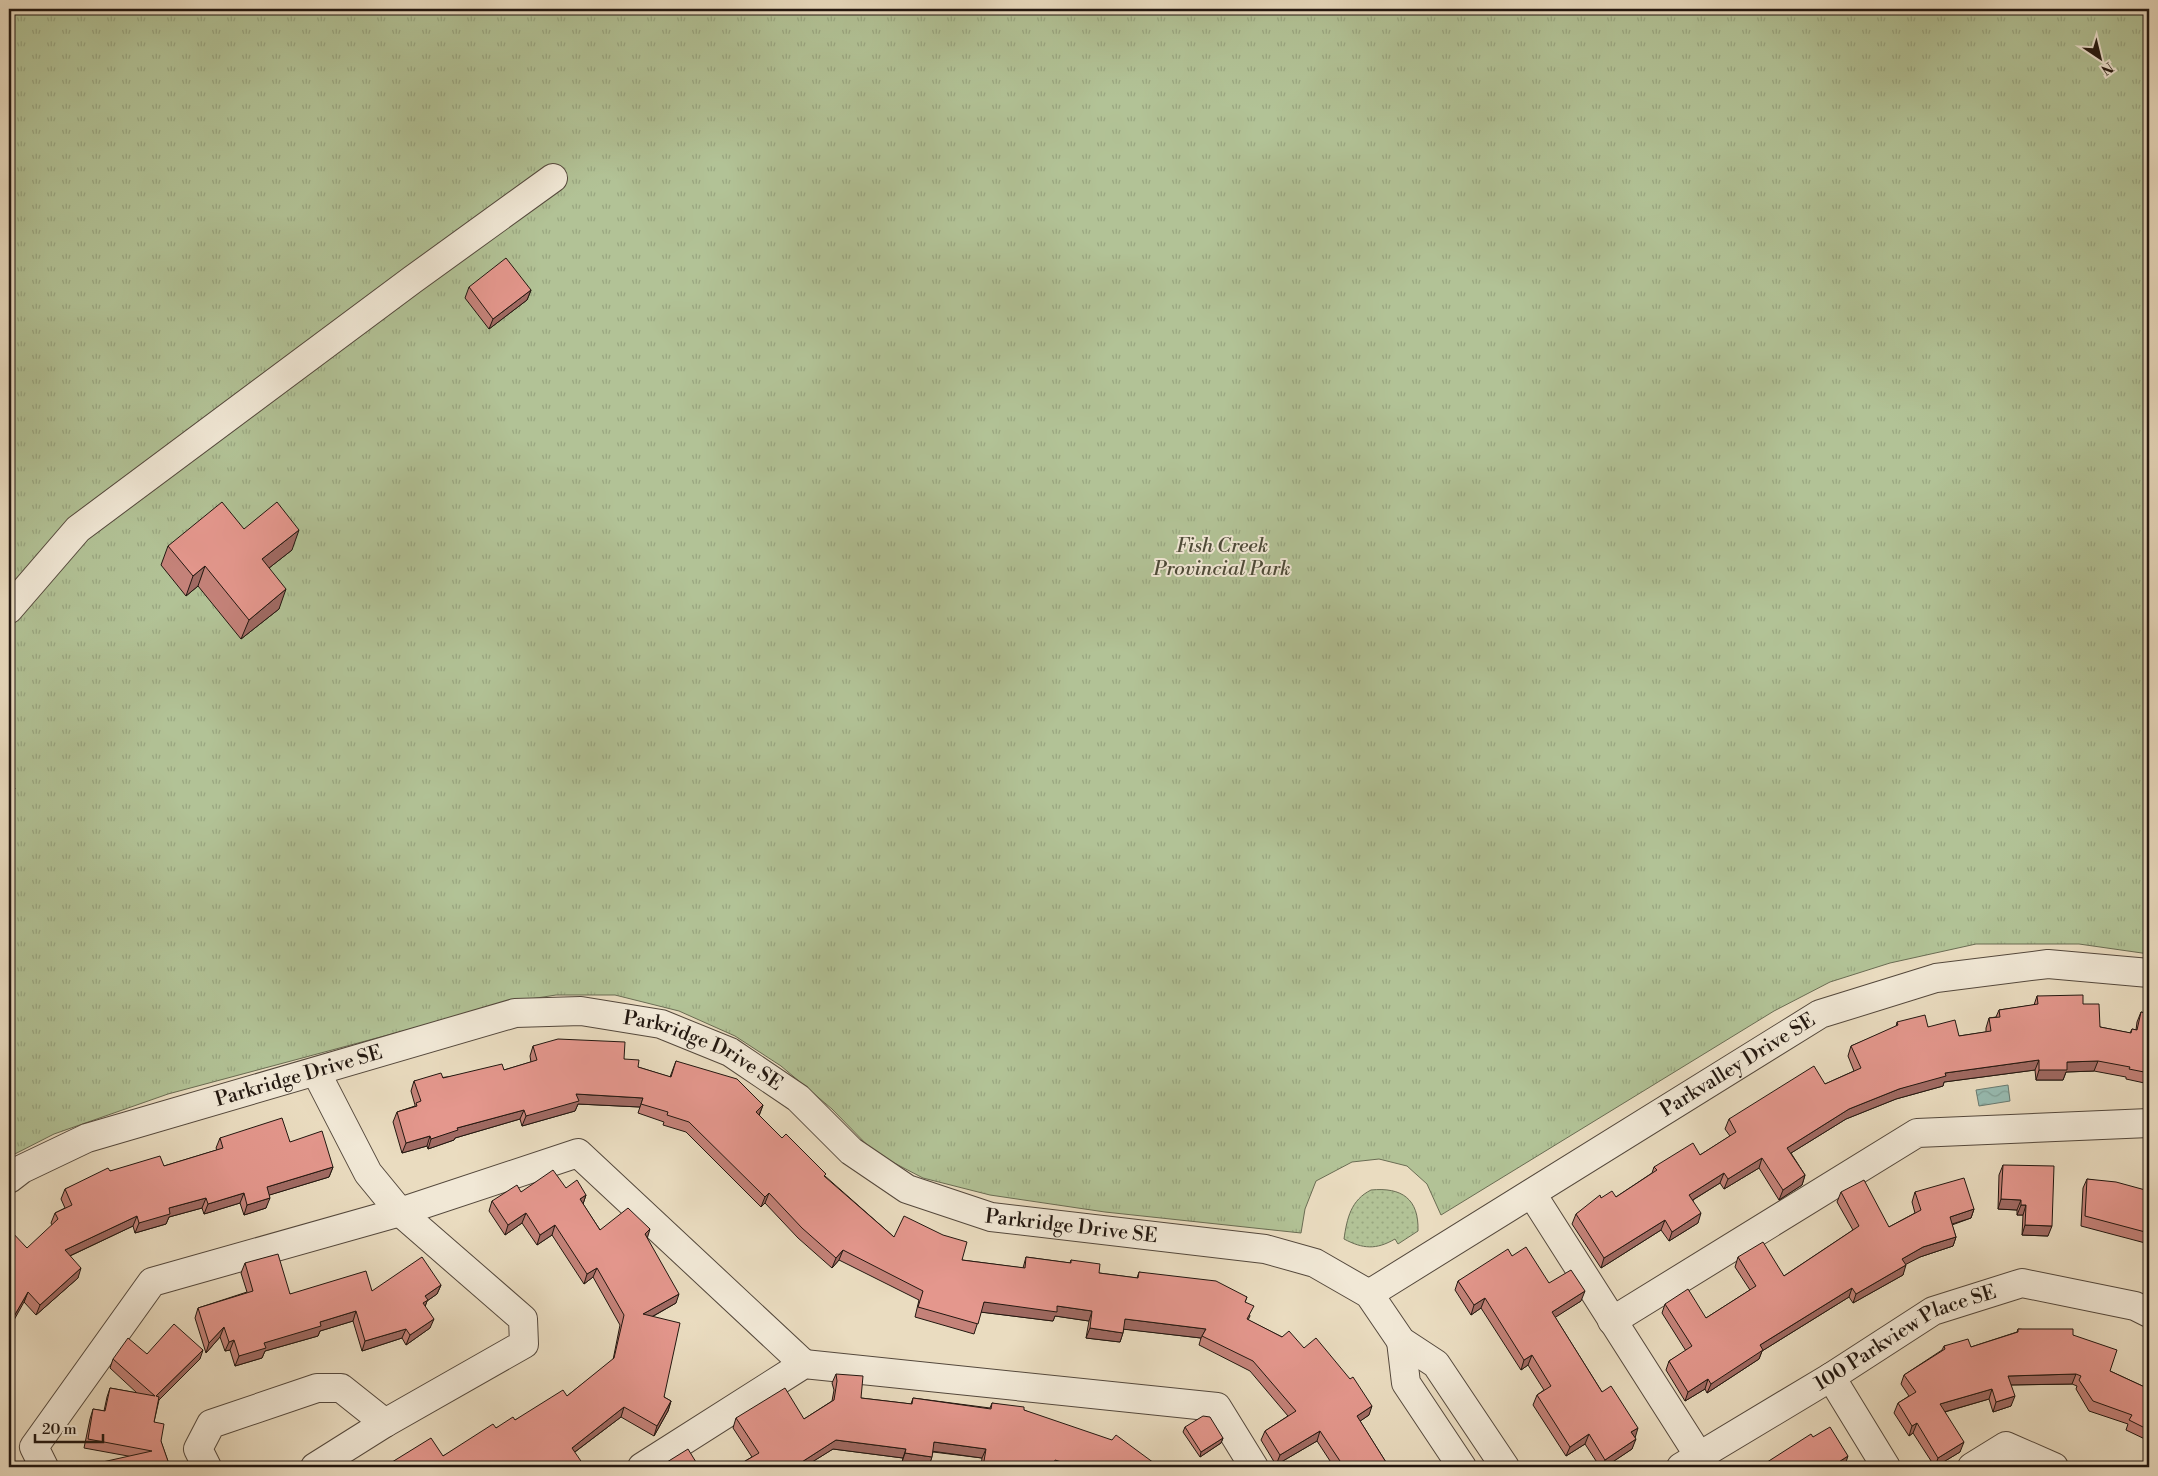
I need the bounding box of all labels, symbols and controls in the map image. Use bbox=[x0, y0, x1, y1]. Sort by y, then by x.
north arrow bbox=[2076, 32, 2126, 82]
text: N bbox=[2097, 57, 2117, 78]
park label: Fish Creek Provincial Park bbox=[1152, 534, 1291, 582]
street label: Parkridge Drive SE bbox=[621, 1006, 787, 1096]
street label: Parkvalley Drive SE bbox=[1656, 1008, 1820, 1123]
street label: Parkridge Drive SE bbox=[212, 1040, 385, 1112]
street label: Parkridge Drive SE bbox=[984, 1204, 1159, 1249]
street label: 100 Parkview Place SE bbox=[1810, 1279, 1999, 1396]
scale bar bbox=[35, 1411, 102, 1443]
text: 20 m bbox=[42, 1420, 77, 1439]

